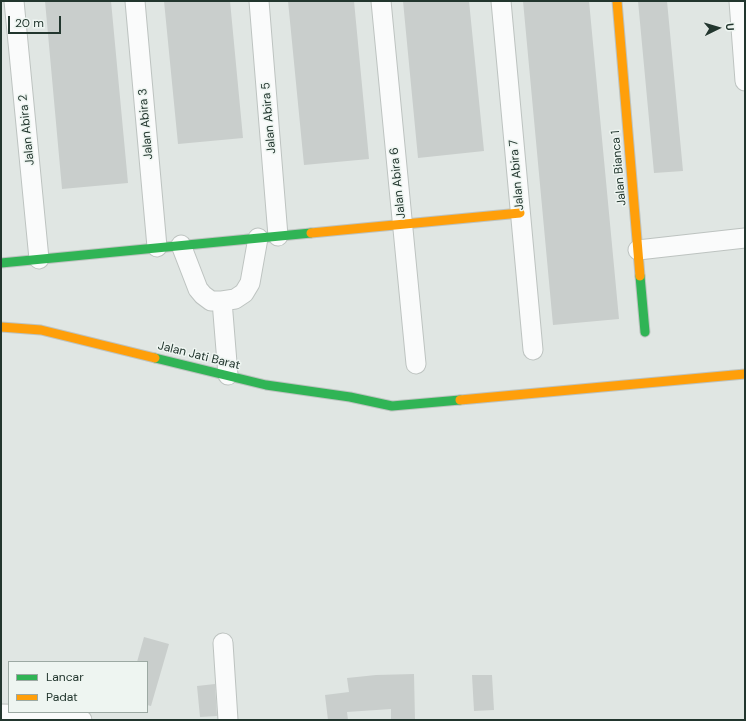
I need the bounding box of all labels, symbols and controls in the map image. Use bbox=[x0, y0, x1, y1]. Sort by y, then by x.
scale bar bbox=[10, 8, 63, 34]
north arrow bbox=[698, 8, 738, 48]
text: 20 m bbox=[15, 15, 44, 31]
text: U bbox=[723, 23, 737, 31]
street label: Jalan Abira 5 bbox=[259, 82, 279, 154]
street label: Jalan Abira 3 bbox=[136, 88, 156, 160]
street label: Jalan Abira 2 bbox=[16, 94, 38, 166]
street label: Jalan Bianca 1 bbox=[609, 130, 629, 206]
street label: Jalan Abira 7 bbox=[507, 139, 527, 211]
street label: Jalan Abira 6 bbox=[387, 147, 409, 219]
street label: Jalan Jati Barat bbox=[156, 339, 242, 373]
legend bbox=[8, 661, 148, 713]
text: Lancar bbox=[46, 669, 84, 685]
text: Padat bbox=[46, 689, 78, 705]

